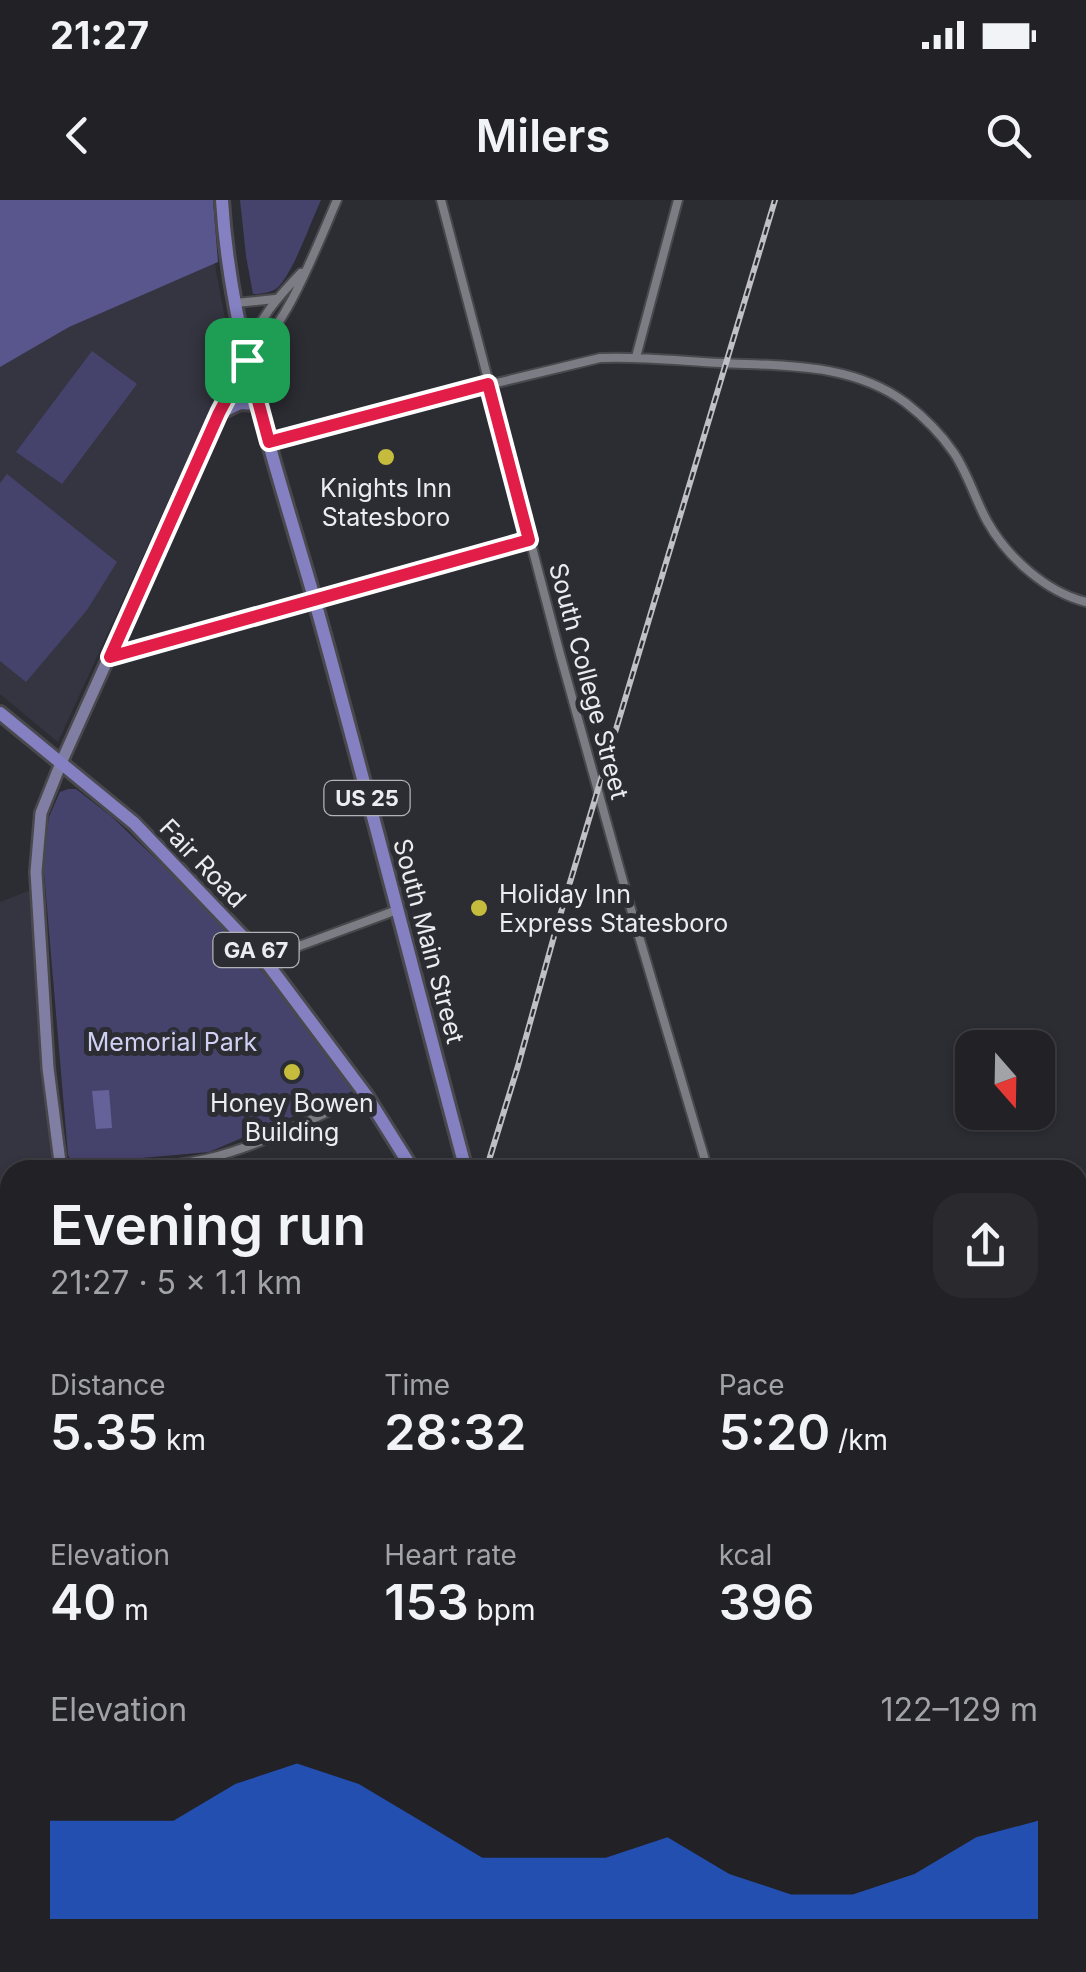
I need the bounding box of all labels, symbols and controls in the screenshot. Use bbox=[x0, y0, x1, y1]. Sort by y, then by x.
text: 21:27 bbox=[50, 12, 149, 58]
icon: back bbox=[50, 108, 105, 163]
text: Milers bbox=[476, 108, 610, 163]
icon: search bbox=[981, 108, 1036, 163]
pin bbox=[205, 318, 290, 403]
icon: arrive bbox=[220, 333, 275, 388]
marker: Knights Inn Statesboro bbox=[375, 446, 397, 468]
place label: Knights Inn Statesboro bbox=[320, 473, 452, 532]
street label: South College Street bbox=[543, 560, 635, 802]
road number: US 25 bbox=[324, 781, 410, 815]
street label: Fair Road bbox=[154, 813, 252, 913]
street label: South Main Street bbox=[387, 835, 471, 1047]
place label: Holiday Inn Express Statesboro bbox=[499, 879, 728, 938]
marker: Holiday Inn Express Statesboro bbox=[468, 897, 490, 919]
road number: GA 67 bbox=[214, 933, 298, 967]
park label: Memorial Park bbox=[87, 1027, 258, 1057]
north arrow bbox=[955, 1030, 1055, 1130]
map controls bbox=[955, 1030, 1055, 1130]
marker: Honey Bowen Building bbox=[281, 1061, 303, 1083]
place label: Honey Bowen Building bbox=[210, 1088, 374, 1147]
text: Evening run bbox=[50, 1192, 366, 1258]
button: share bbox=[933, 1193, 1038, 1298]
text: 21:27 · 5 × 1.1 km bbox=[50, 1263, 302, 1302]
text: Distance bbox=[50, 1368, 166, 1402]
text: Time bbox=[384, 1368, 450, 1402]
text: Pace bbox=[719, 1368, 785, 1402]
text: 5.35 bbox=[50, 1402, 158, 1462]
text: 28:32 bbox=[384, 1402, 526, 1462]
text: 5:20 bbox=[719, 1402, 830, 1462]
text: km bbox=[158, 1423, 206, 1457]
text: /km bbox=[830, 1423, 888, 1457]
text: Elevation bbox=[50, 1538, 170, 1572]
text: Heart rate bbox=[384, 1538, 517, 1572]
text: kcal bbox=[719, 1538, 772, 1572]
text: 40 bbox=[50, 1572, 116, 1632]
text: 153 bbox=[384, 1572, 469, 1632]
text: 396 bbox=[719, 1572, 814, 1632]
text: m bbox=[116, 1593, 149, 1627]
text: bpm bbox=[469, 1593, 535, 1627]
text: Elevation bbox=[50, 1690, 187, 1729]
text: 122–129 m bbox=[881, 1690, 1038, 1729]

